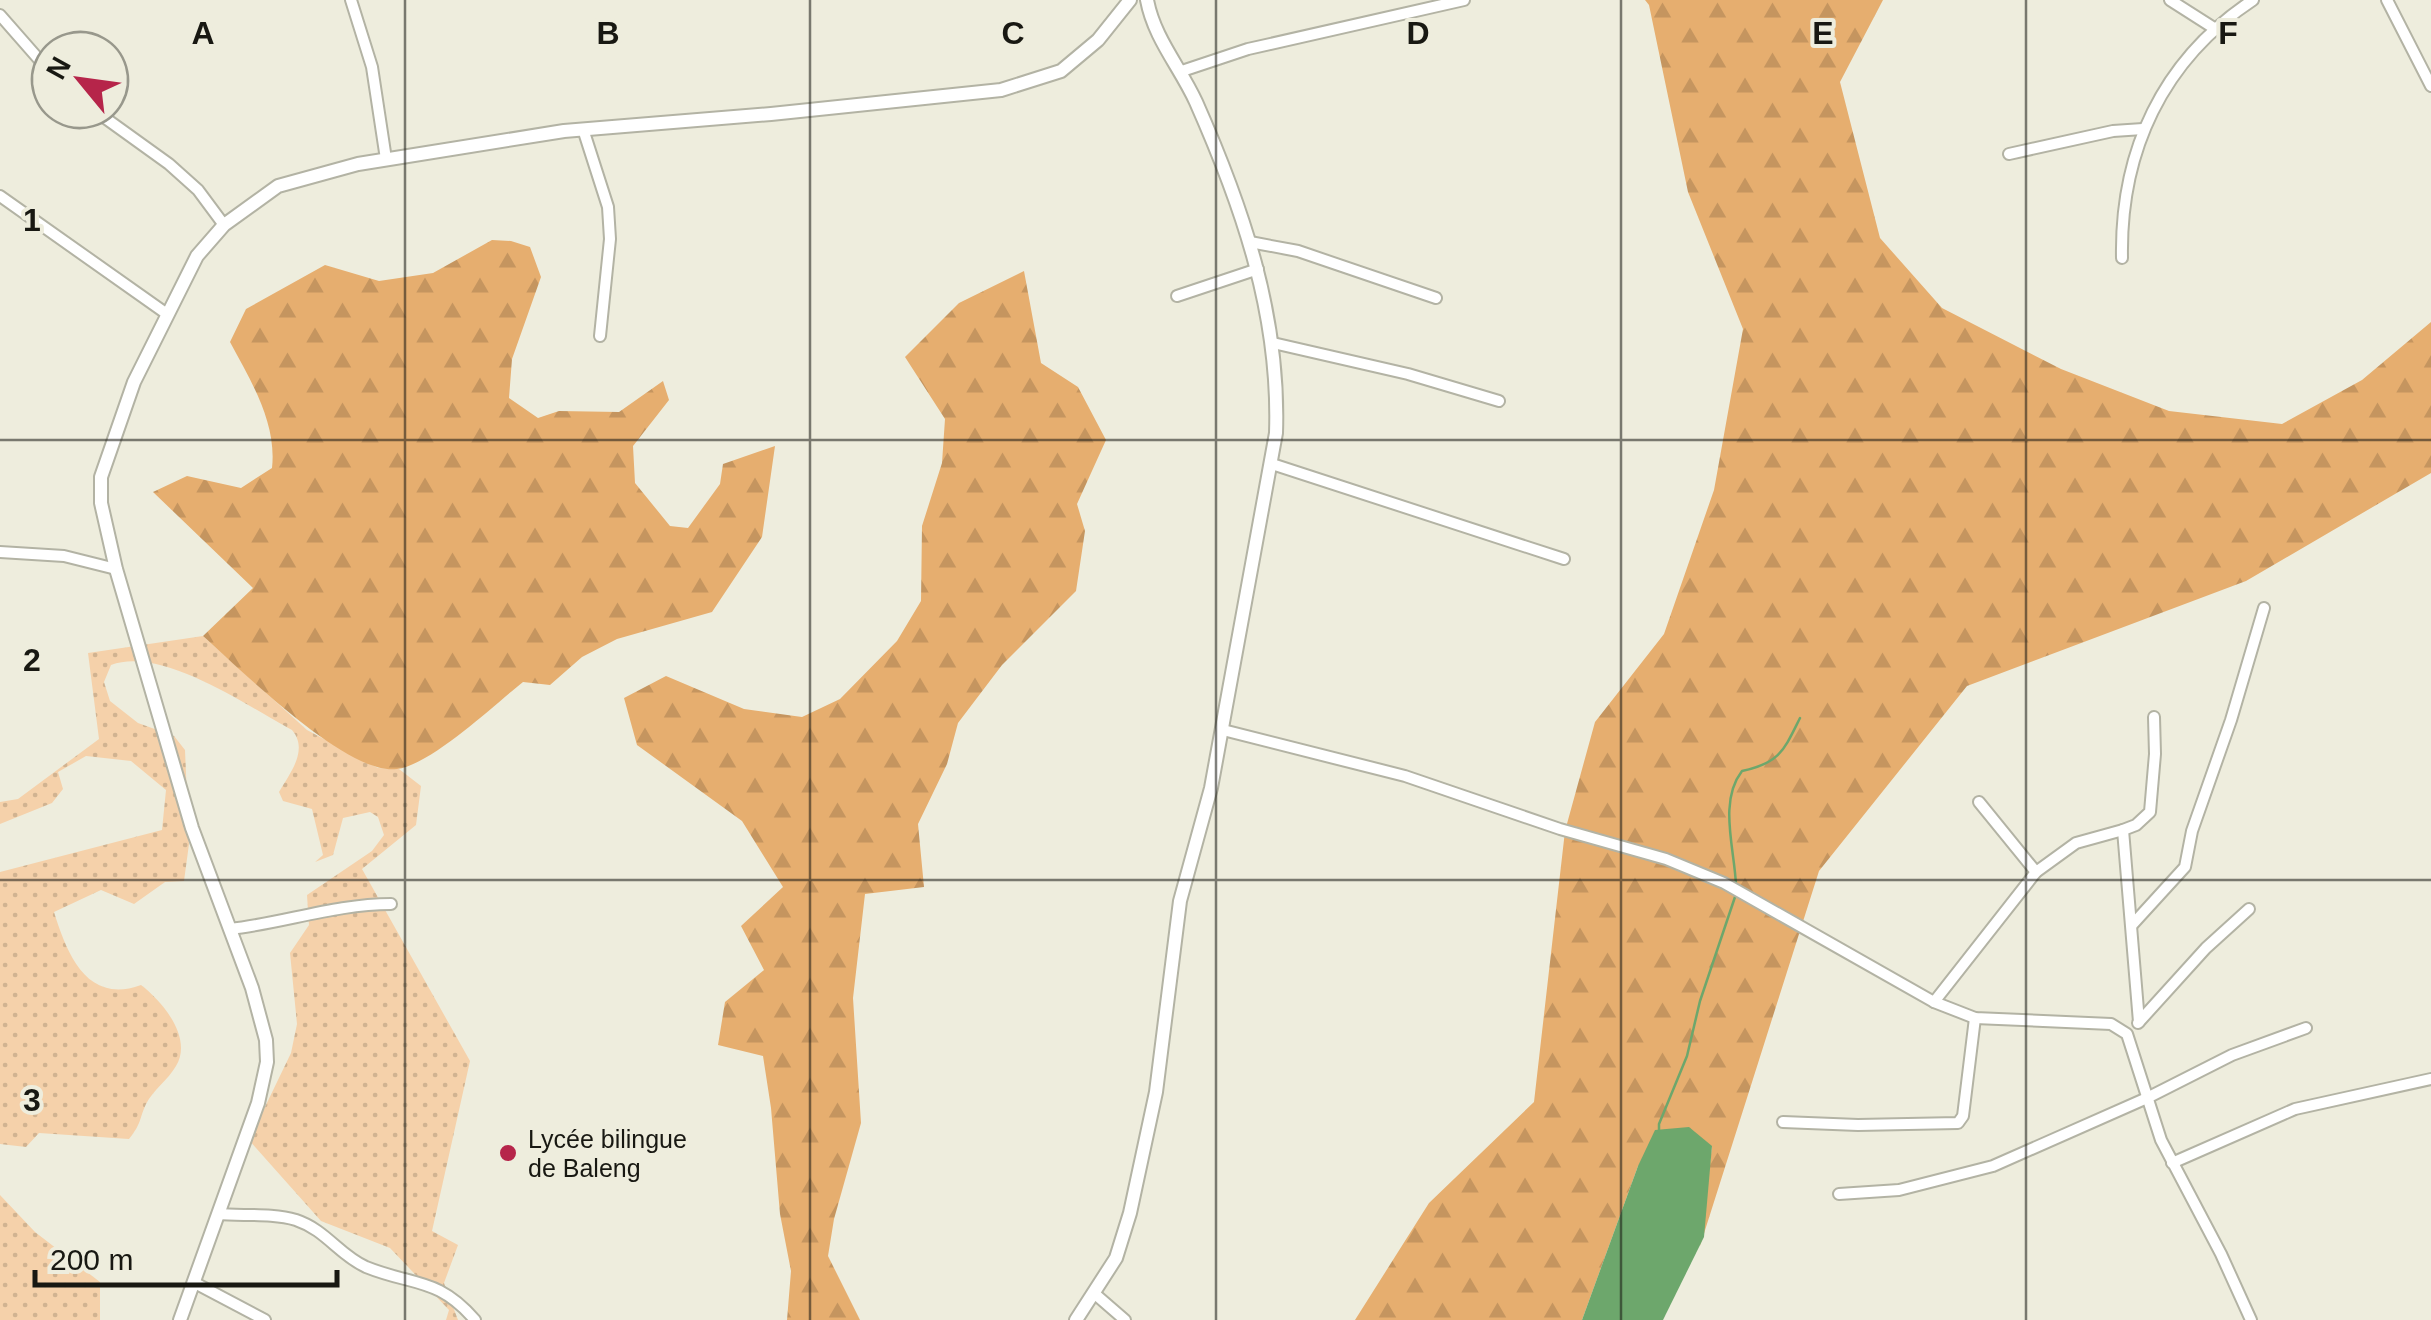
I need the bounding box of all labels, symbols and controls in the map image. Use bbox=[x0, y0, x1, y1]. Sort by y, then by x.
text: A bbox=[191, 15, 215, 51]
text: B bbox=[596, 15, 620, 51]
text: C bbox=[1001, 15, 1025, 51]
text: D bbox=[1406, 15, 1430, 51]
text: E bbox=[1812, 15, 1834, 51]
text: F bbox=[2218, 15, 2238, 51]
north arrow bbox=[30, 30, 130, 130]
text: N bbox=[40, 52, 77, 84]
text: 1 bbox=[23, 202, 41, 238]
text: 2 bbox=[23, 642, 41, 678]
text: 3 bbox=[23, 1082, 41, 1118]
place label: Lycée bilingue de Baleng bbox=[528, 1125, 687, 1182]
marker: Lycée bilingue de Baleng bbox=[497, 1142, 519, 1164]
scale bar bbox=[35, 1225, 338, 1287]
text: 200 m bbox=[50, 1243, 133, 1276]

